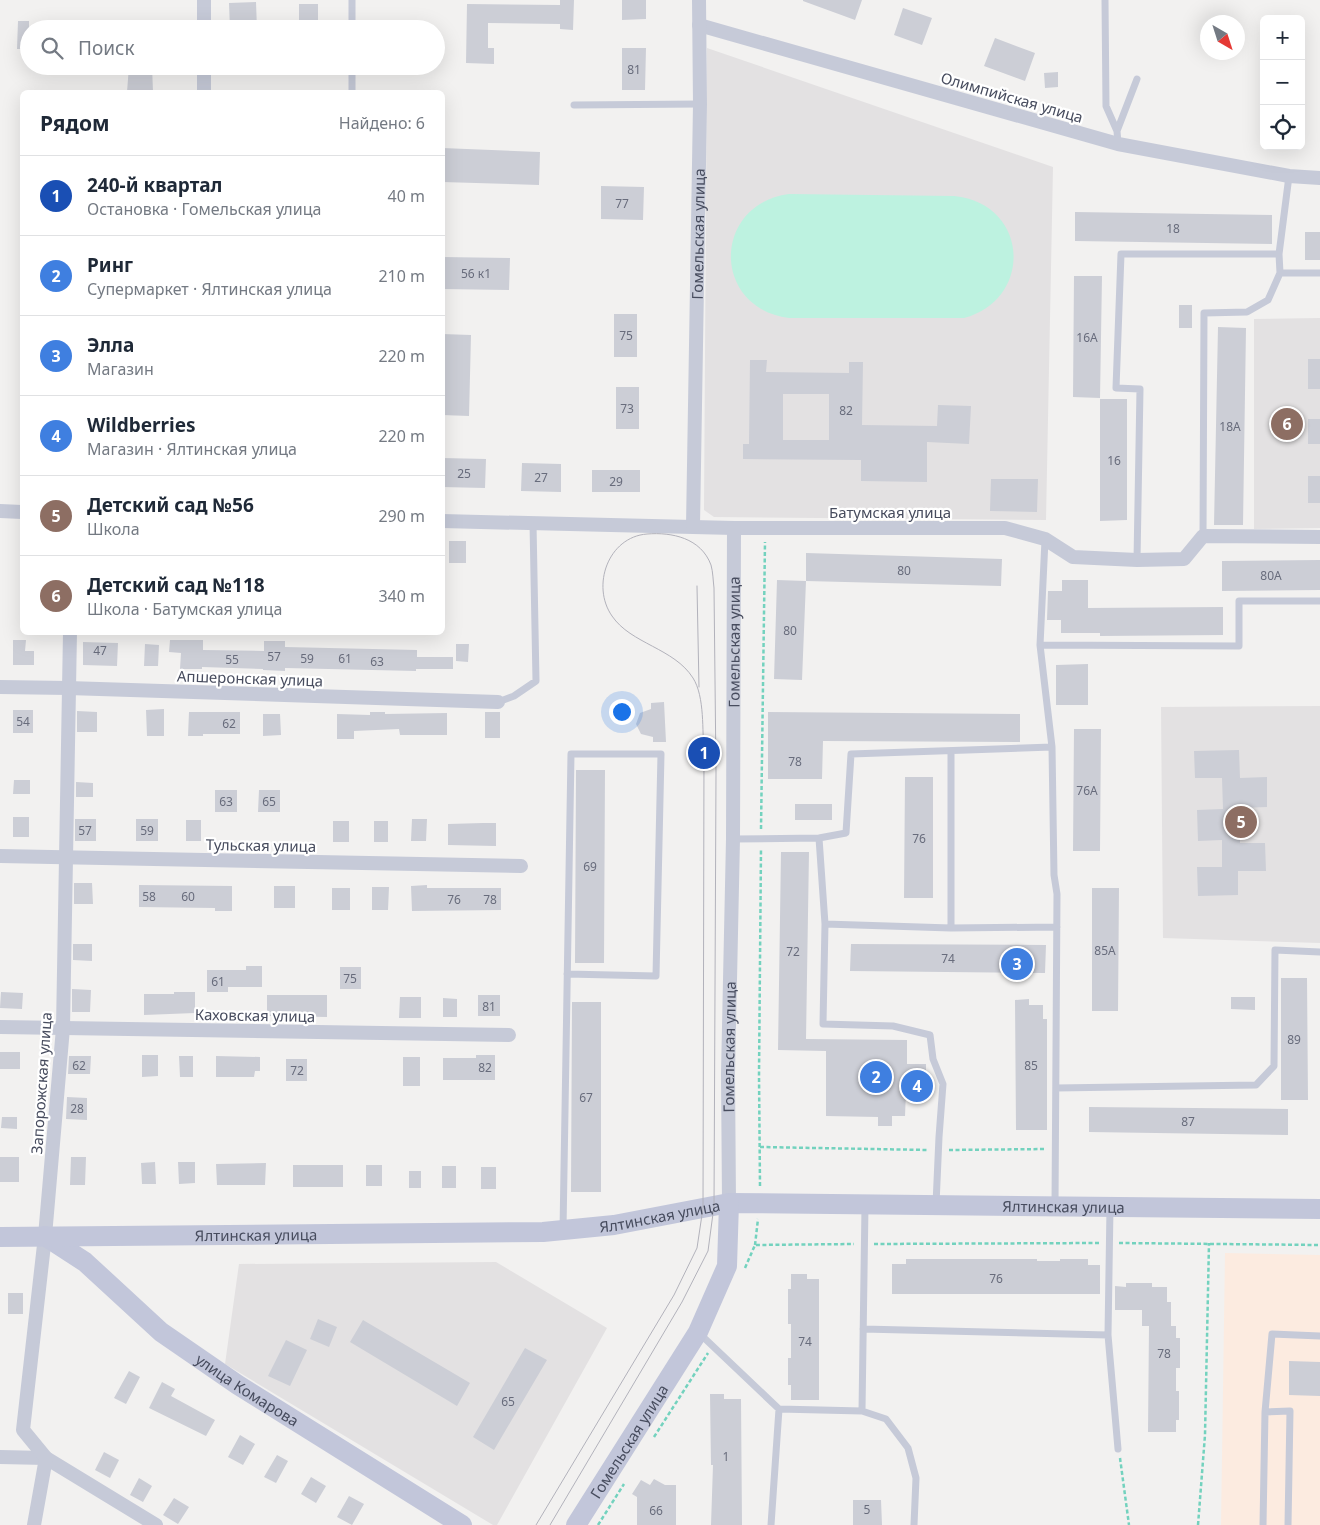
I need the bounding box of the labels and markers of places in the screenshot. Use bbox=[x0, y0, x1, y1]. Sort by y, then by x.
pin: 6 bbox=[1271, 405, 1303, 443]
pin: 1 bbox=[688, 734, 720, 772]
pin: 5 bbox=[1225, 803, 1257, 841]
pin: 3 bbox=[1001, 945, 1033, 983]
pin: 2 bbox=[860, 1058, 892, 1096]
pin: 4 bbox=[901, 1067, 933, 1105]

